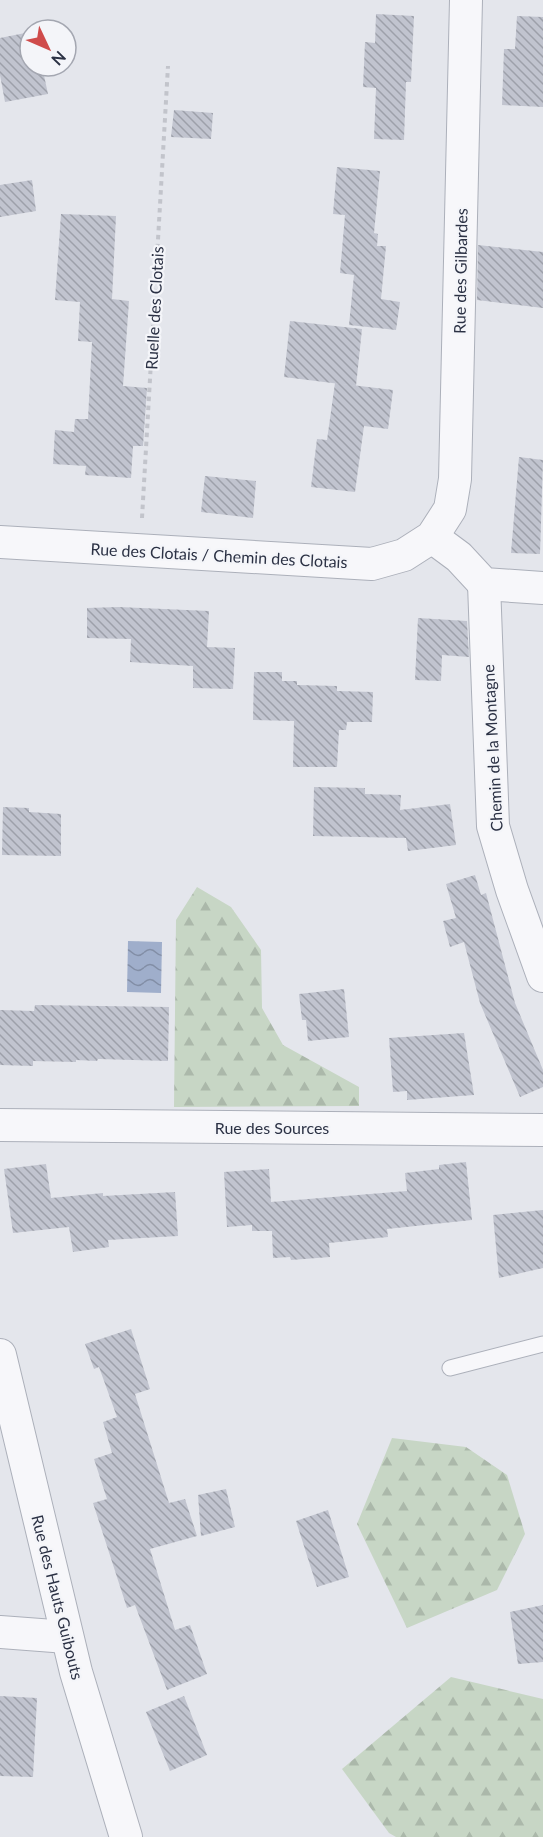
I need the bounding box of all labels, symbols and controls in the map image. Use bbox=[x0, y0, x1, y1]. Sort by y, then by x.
north arrow bbox=[18, 18, 78, 78]
text: N bbox=[48, 48, 70, 70]
street label: Rue des Gilbardes bbox=[449, 208, 471, 334]
street label: Ruelle des Clotais bbox=[141, 246, 167, 370]
street label: Rue des Clotais / Chemin des Clotais bbox=[90, 539, 348, 571]
street label: Chemin de la Montagne bbox=[478, 664, 506, 832]
street label: Rue des Sources bbox=[215, 1118, 329, 1137]
street label: Rue des Hauts Guibouts bbox=[28, 1513, 88, 1681]

